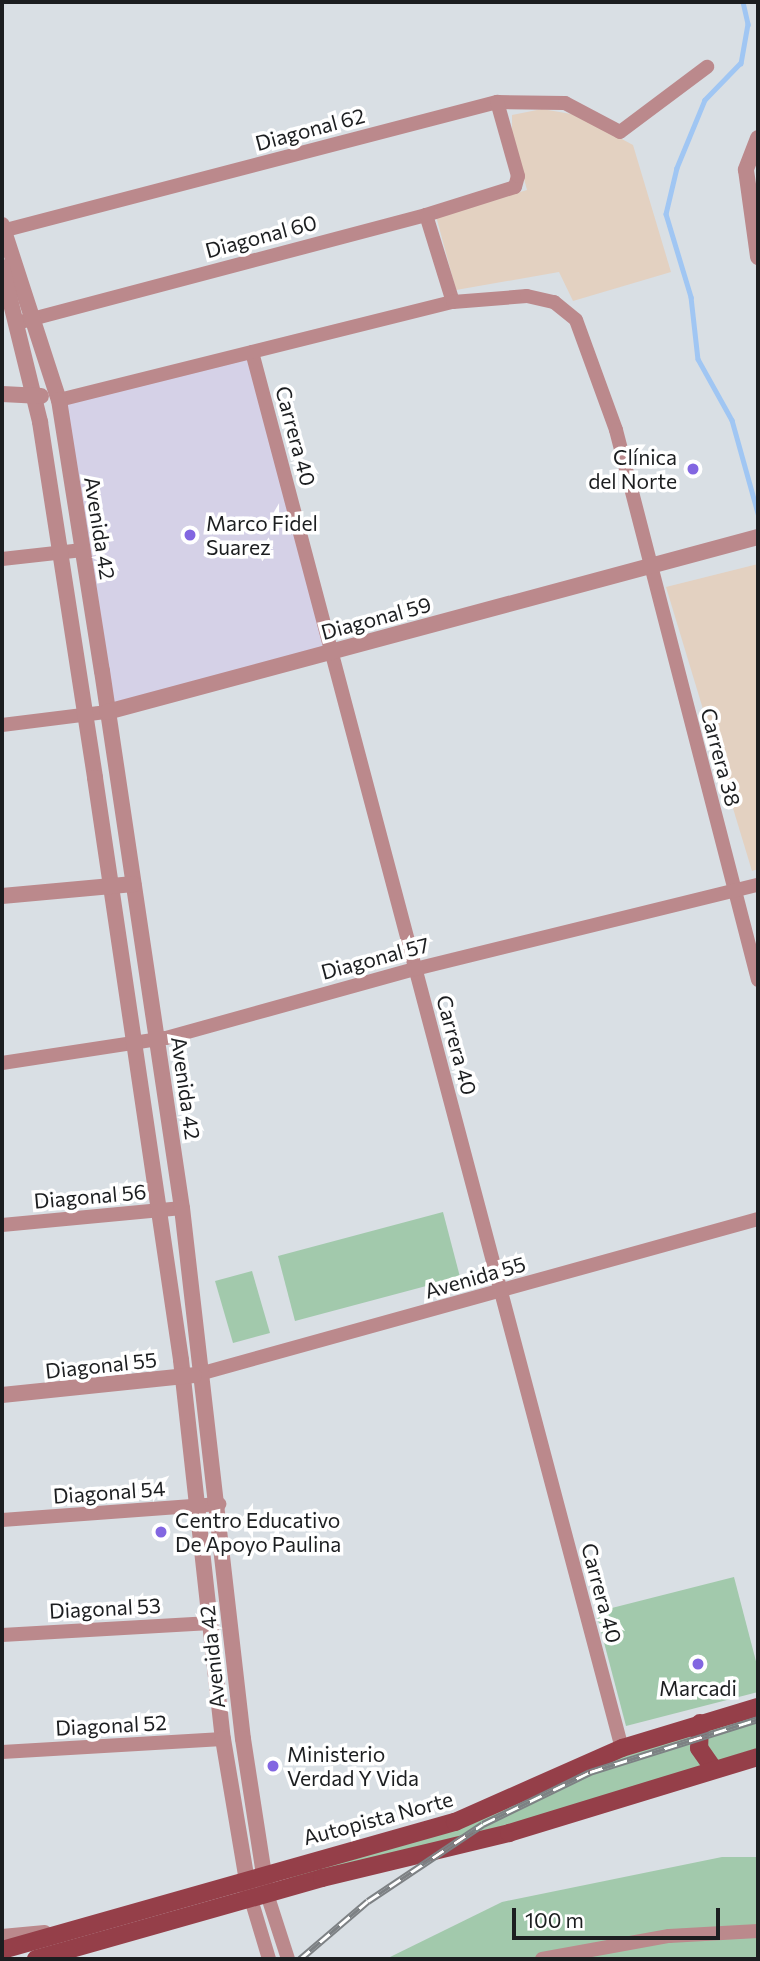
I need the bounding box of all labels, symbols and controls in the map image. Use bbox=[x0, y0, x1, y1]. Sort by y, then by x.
street label: Diagonal 62 bbox=[253, 102, 367, 156]
street label: Diagonal 60 bbox=[202, 209, 320, 263]
street label: Carrera 40 bbox=[271, 383, 321, 489]
place label: Clínica del Norte bbox=[588, 444, 677, 494]
marker: Clínica del Norte bbox=[683, 459, 703, 479]
street label: Avenida 42 bbox=[79, 475, 121, 581]
place label: Marco Fidel Suarez bbox=[206, 510, 318, 560]
marker: Marco Fidel Suarez bbox=[180, 525, 200, 545]
street label: Diagonal 59 bbox=[318, 591, 434, 645]
street label: Carrera 38 bbox=[696, 705, 746, 809]
street label: Diagonal 57 bbox=[318, 931, 432, 985]
street label: Carrera 40 bbox=[432, 992, 482, 1098]
street label: Avenida 42 bbox=[166, 1035, 206, 1141]
street label: Diagonal 56 bbox=[33, 1179, 147, 1213]
street label: Avenida 55 bbox=[422, 1251, 528, 1303]
street label: Diagonal 55 bbox=[44, 1347, 158, 1383]
street label: Diagonal 54 bbox=[52, 1476, 166, 1508]
place label: Centro Educativo De Apoyo Paulina bbox=[175, 1507, 341, 1557]
marker: Centro Educativo De Apoyo Paulina bbox=[153, 1524, 169, 1540]
street label: Carrera 40 bbox=[577, 1540, 627, 1646]
street label: Diagonal 53 bbox=[48, 1592, 162, 1624]
street label: Avenida 42 bbox=[194, 1604, 230, 1710]
marker: Marcadi bbox=[690, 1656, 706, 1672]
place label: Marcadi bbox=[659, 1675, 737, 1701]
street label: Diagonal 52 bbox=[55, 1709, 167, 1741]
place label: Ministerio Verdad Y Vida bbox=[287, 1741, 419, 1791]
marker: Ministerio Verdad Y Vida bbox=[265, 1758, 281, 1774]
street label: Autopista Norte bbox=[300, 1786, 456, 1850]
scale bar bbox=[515, 1895, 723, 1939]
text: 100 m bbox=[525, 1907, 584, 1932]

